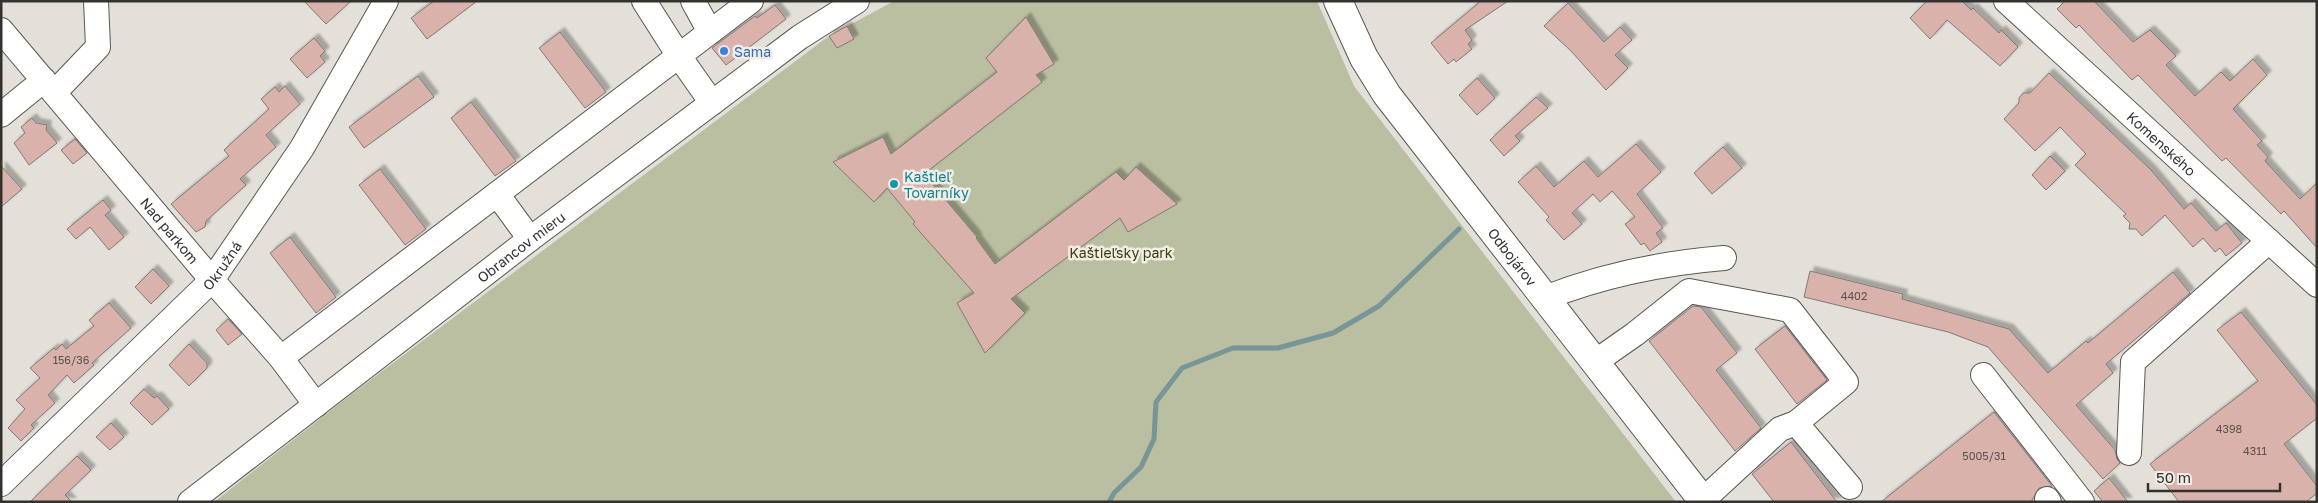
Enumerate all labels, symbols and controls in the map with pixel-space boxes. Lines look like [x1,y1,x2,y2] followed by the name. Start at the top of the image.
[734,43,771,60] place label: Sama
[718,45,730,57] marker: Sama
[2124,108,2200,179] street label: Komenského
[904,168,969,201] place label: Kaštieľ Tovarníky
[888,178,900,190] marker: Kaštieľ Tovarníky
[137,194,203,267] street label: Nad parkom
[473,207,568,285] street label: Obrancov mieru
[1485,224,1541,289] street label: Odbojárov
[199,238,245,293] street label: Okružná
[1069,244,1173,261] park label: Kaštieľsky park
[1841,289,1867,302] house number: 4402
[53,353,90,366] house number: 156/36
[2216,422,2243,435] house number: 4398
[2243,444,2267,457] house number: 4311
[1962,449,2006,462] house number: 5005/31
[2148,460,2280,492] scale bar
[2156,468,2191,486] text: 50 m

